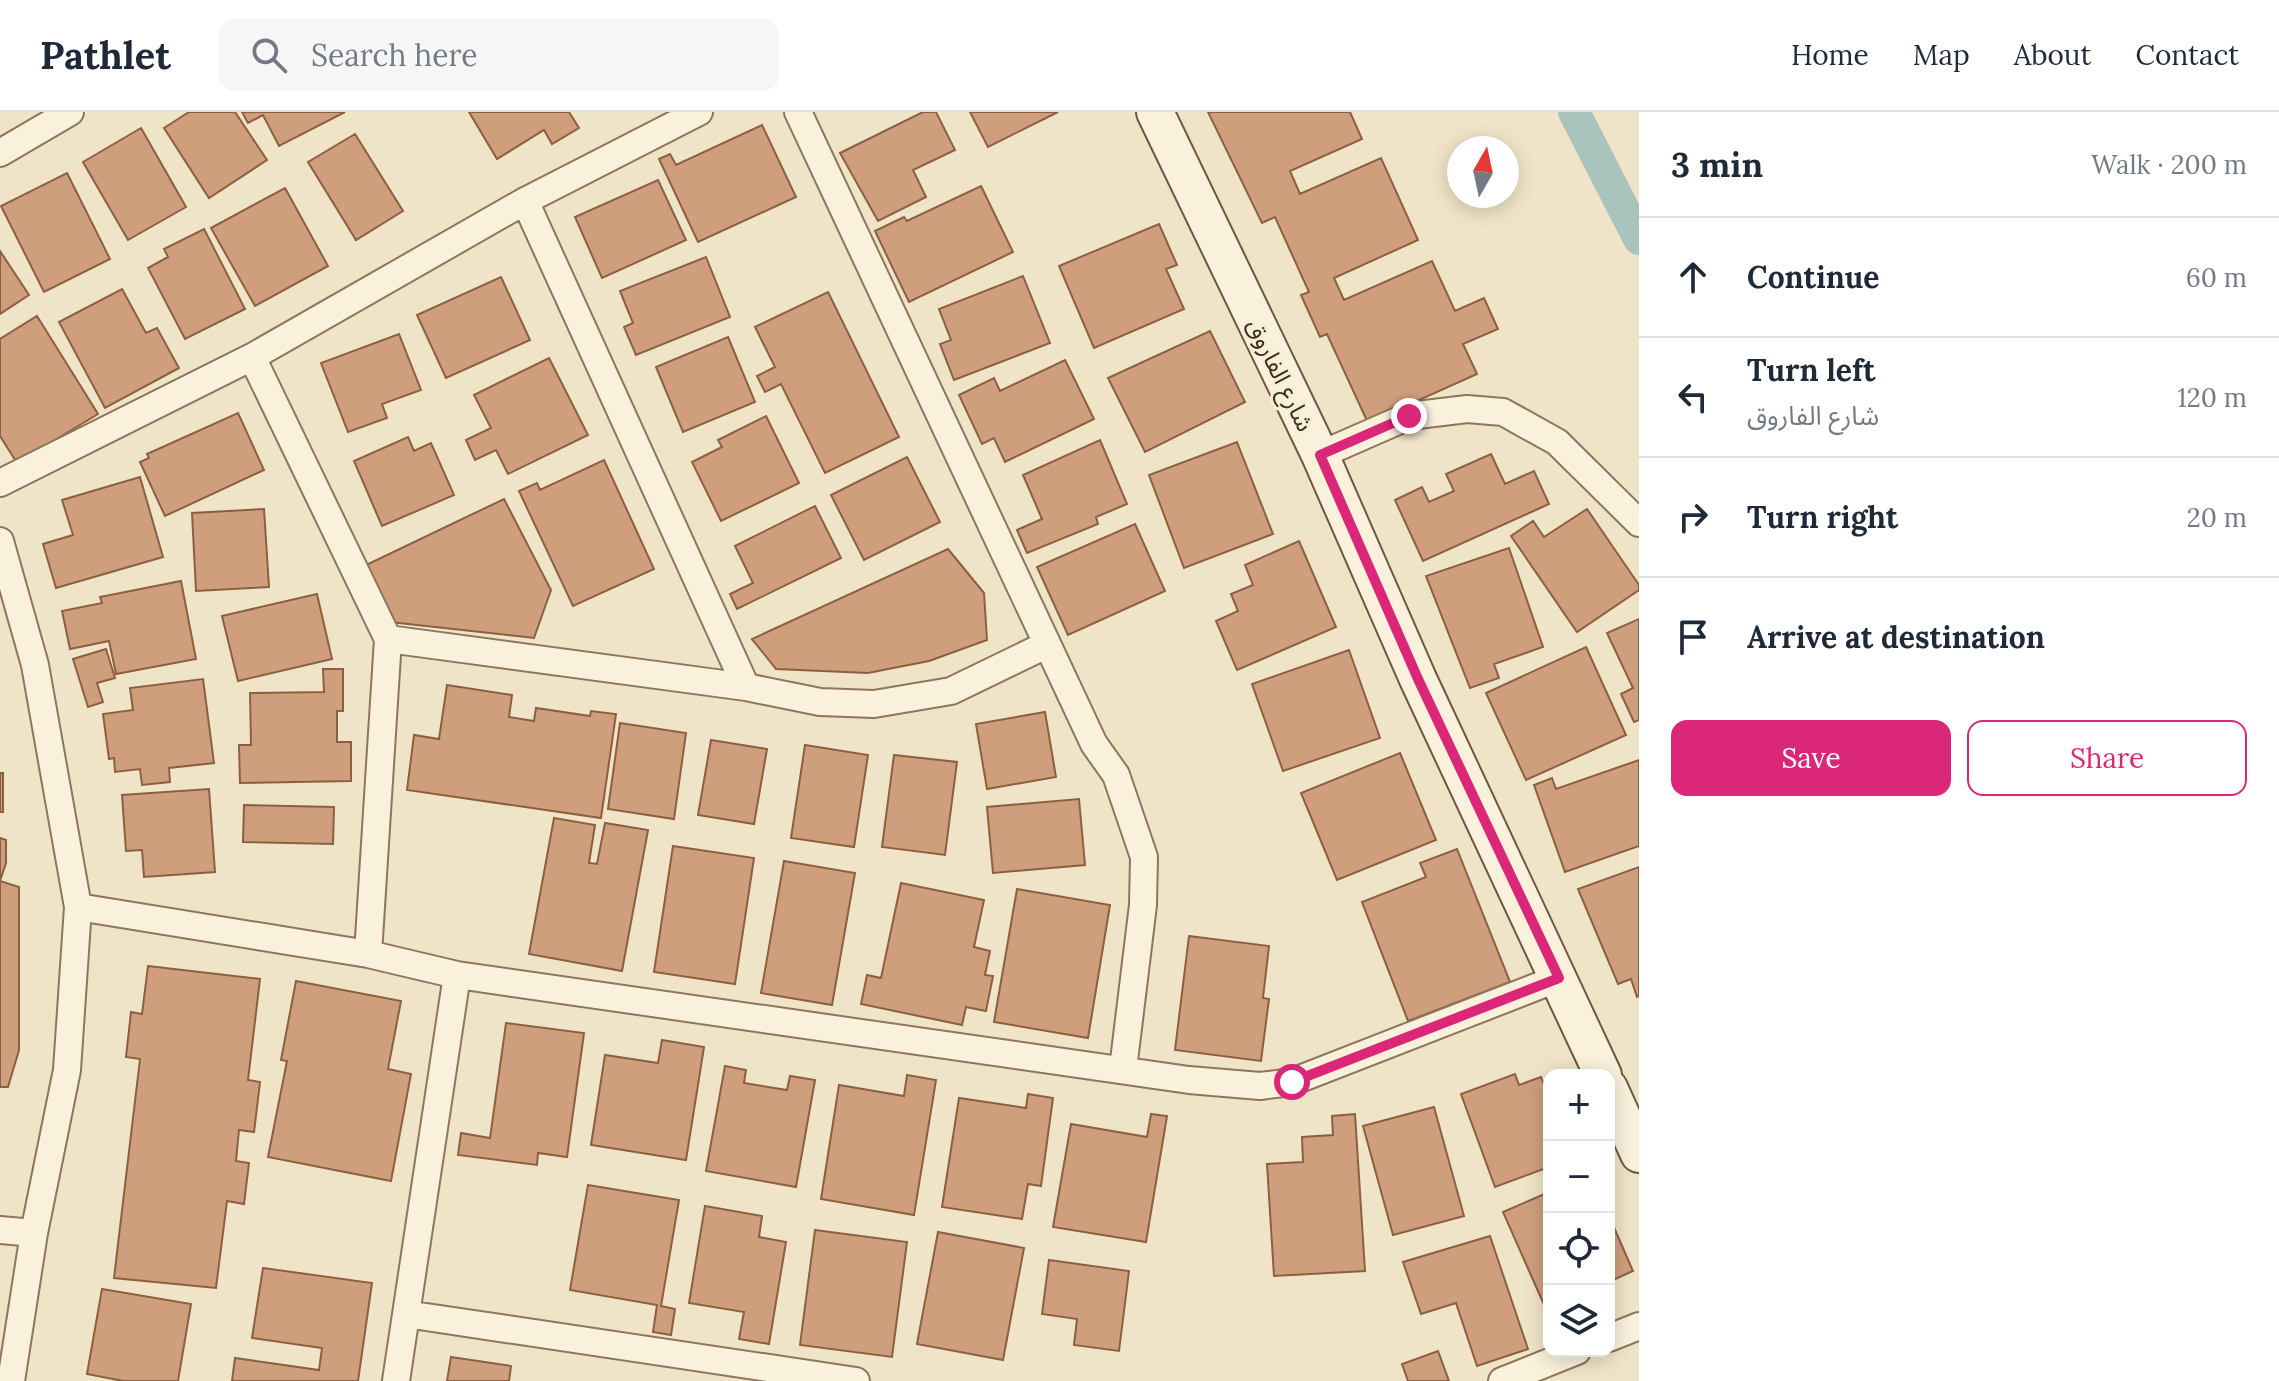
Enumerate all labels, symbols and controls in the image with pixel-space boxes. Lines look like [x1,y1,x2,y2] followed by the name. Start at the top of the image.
[219,19,779,91] search box
[40,31,171,79] text: Pathlet
[247,33,291,77] icon: search
[311,36,478,74] text: Search here
[1791,37,1869,73] text: Home
[1913,37,1970,73] text: Map
[2014,37,2091,73] text: About
[2135,37,2239,73] text: Contact
[1447,136,1519,208] north arrow
[1671,143,1763,186] text: 3 min
[2091,148,2247,181] text: Walk · 200 m
[1671,255,1715,299] icon: ahead
[1747,258,1879,296] text: Continue
[2186,261,2247,294] text: 60 m
[1238,313,1321,437] street label: شارع الفاروق
[1747,351,1875,389] text: Turn left
[1671,375,1715,419] icon: left
[2177,381,2247,414] text: 120 m
[1391,398,1427,434] route end
[1747,399,1879,432] text: شارع الفاروق
[1671,495,1715,539] icon: right
[1747,498,1898,536] text: Turn right
[2187,501,2247,534] text: 20 m
[1671,615,1715,659] icon: arrive
[1747,618,2045,656] text: Arrive at destination
[1671,720,1951,796] button: Save
[1967,720,2247,796] button: Share
[1274,1064,1310,1100] route start
[1543,1069,1615,1357] map controls
[1543,1069,1615,1141] button: +
[1543,1141,1615,1213] button: −
[1543,1213,1615,1285] button: locate
[1543,1285,1615,1357] button: layers

